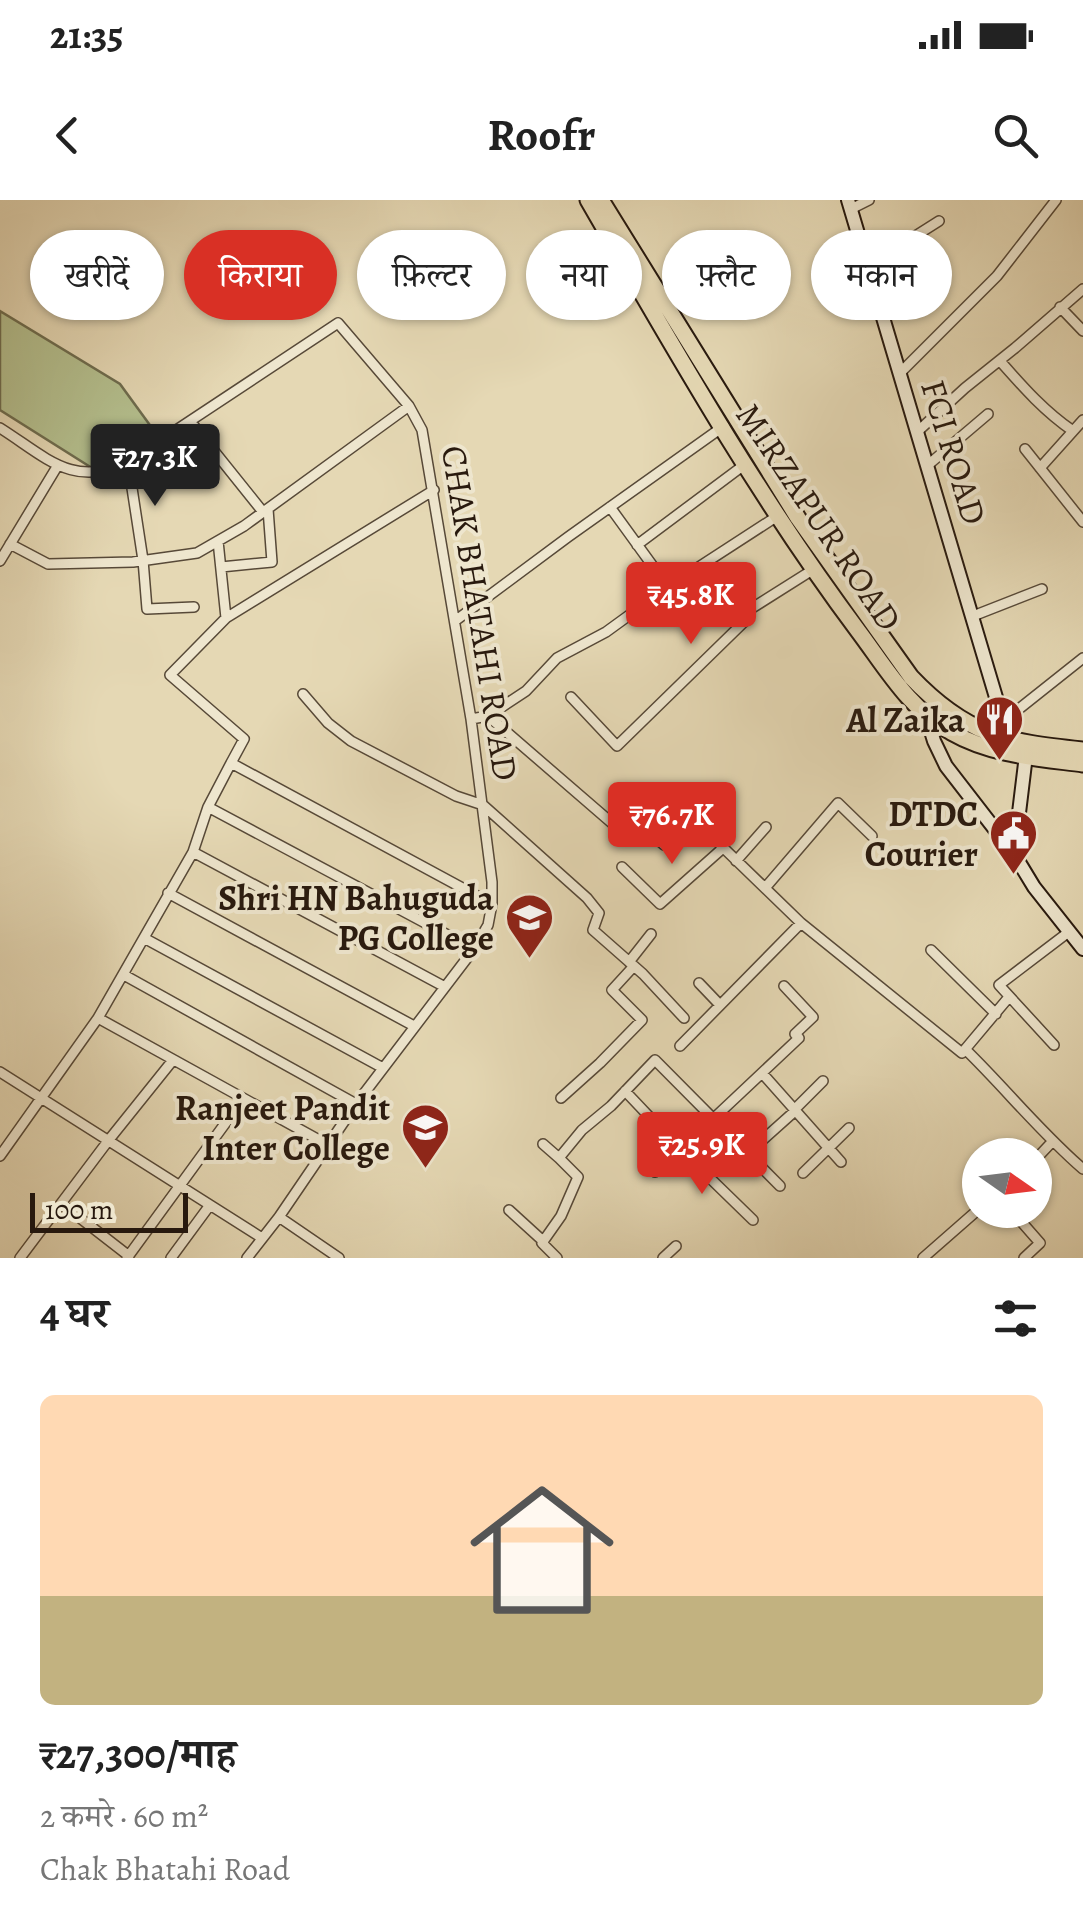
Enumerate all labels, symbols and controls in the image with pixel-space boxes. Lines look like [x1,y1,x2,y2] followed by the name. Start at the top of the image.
[50,9,124,61] text: 21:35
[488,104,595,166] text: Roofr
[40,108,95,163] icon: back
[988,108,1043,163] icon: search
[30,230,164,320] chip: खरीदें
[184,230,337,320] chip: किराया
[357,230,506,320] chip: फ़िल्टर
[526,230,642,320] chip: नया
[662,230,791,320] chip: फ़्लैट
[811,230,952,320] chip: मकान
[909,374,999,530] street label: FCI ROAD
[725,394,913,640] street label: MIRZAPUR ROAD
[74,424,236,509] pin: ₹27.3K
[113,434,197,478] text: ₹27.3K
[430,442,530,784] street label: CHAK BHATAHI ROAD
[610,562,772,647] pin: ₹45.8K
[648,572,734,616] text: ₹45.8K
[974,694,1026,762] restaurant icon: Al Zaika
[845,696,965,744] place label: Al Zaika
[591,782,753,867] pin: ₹76.7K
[865,790,978,878] place label: DTDC Courier
[630,792,714,836] text: ₹76.7K
[987,808,1039,876] public building icon: DTDC Courier
[218,874,494,962] place label: Shri HN Bahuguda PG College
[503,892,555,960] school or university icon: Shri HN Bahuguda PG College
[175,1084,390,1172] place label: Ranjeet Pandit Inter College
[399,1102,451,1170] school or university icon: Ranjeet Pandit Inter College
[621,1112,783,1197] pin: ₹25.9K
[659,1122,745,1166] text: ₹25.9K
[962,1138,1052,1228] north arrow
[962,1138,1052,1228] map controls
[30,1188,188,1232] scale bar
[45,1191,113,1229] text: 100 m
[40,1284,109,1341] text: 4 घर
[988,1291,1043,1346] icon: filters
[452,1460,632,1640] icon: home
[40,1725,236,1782] text: ₹27,300/माह
[40,1794,208,1838] text: 2 कमरे · 60 m²
[40,1847,290,1891] text: Chak Bhatahi Road

